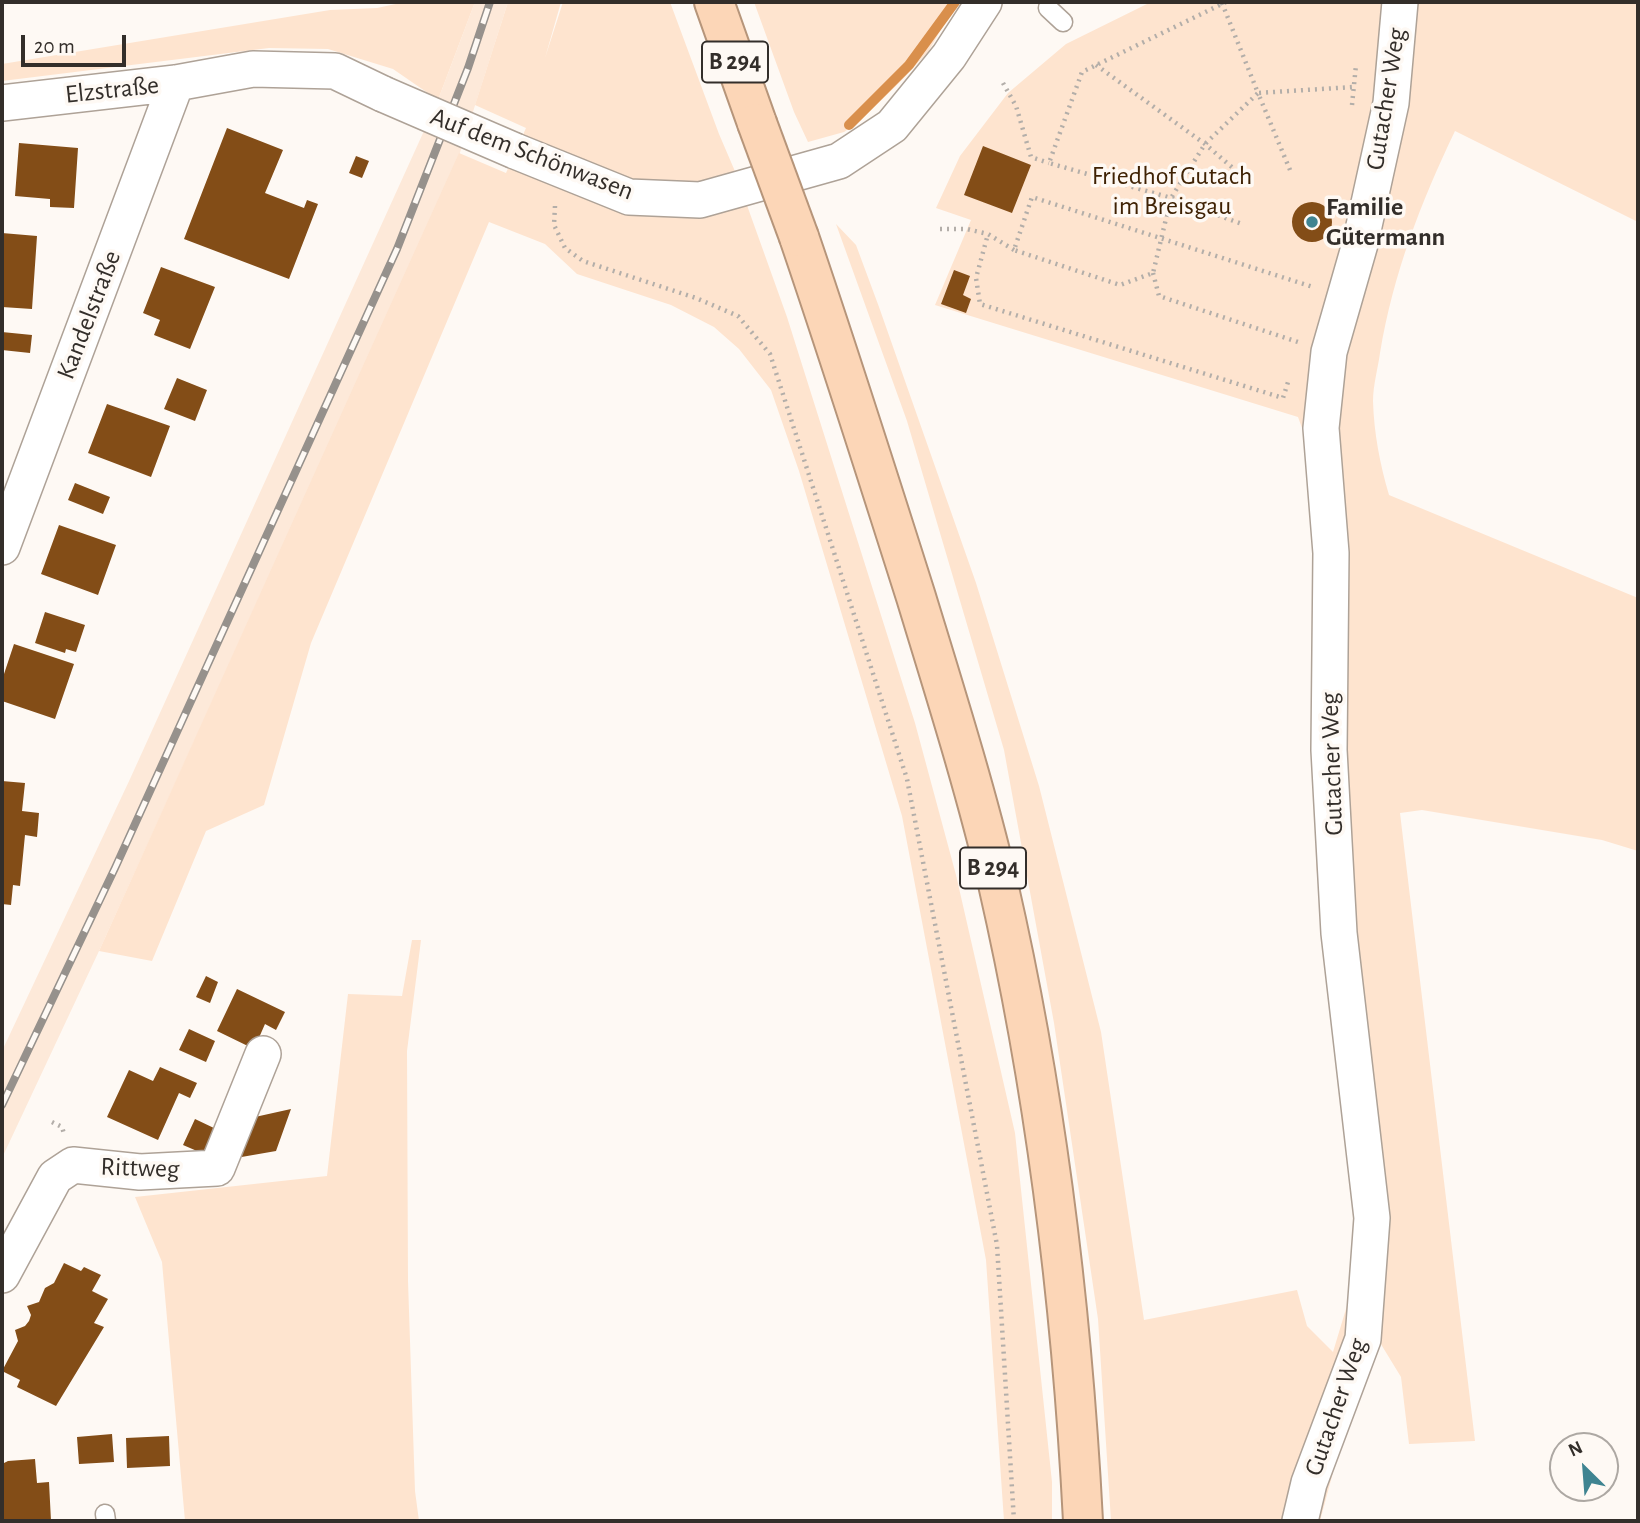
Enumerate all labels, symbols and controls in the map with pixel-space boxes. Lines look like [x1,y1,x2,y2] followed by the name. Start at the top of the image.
[24,21,130,65] scale bar
[1359,26,1413,172] street label: Gutacher Weg
[34,36,75,57] text: 20 m
[702,42,768,82] road number: B 294
[64,70,160,110] street label: Elzstraße
[426,101,638,207] street label: Auf dem Schönwasen
[1092,160,1252,222] park label: Friedhof Gutach im Breisgau
[1326,191,1445,252] place label: Familie Gütermann
[1304,214,1320,230] marker: Familie Gütermann
[50,246,128,384] street label: Kandelstraße
[1314,692,1350,836] street label: Gutacher Weg
[960,848,1026,888] road number: B 294
[100,1151,180,1185] street label: Rittweg
[1298,1334,1374,1480] street label: Gutacher Weg
[1549,1432,1619,1502] north arrow
[1566,1438,1586,1461] text: N

